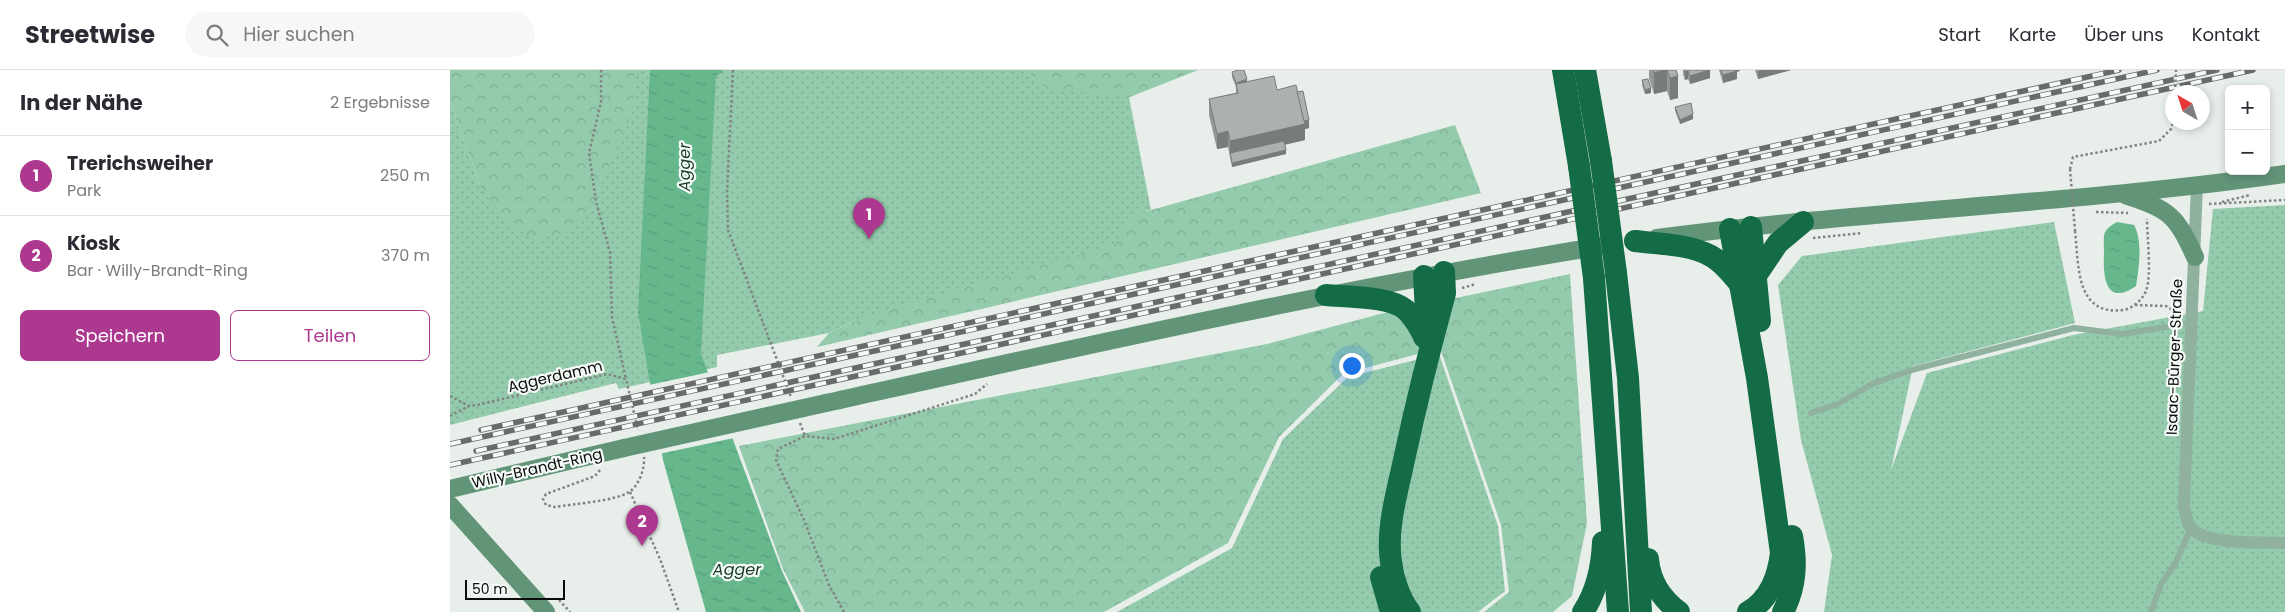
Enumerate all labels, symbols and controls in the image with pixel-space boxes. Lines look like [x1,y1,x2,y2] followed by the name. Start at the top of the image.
[185,12,535,57] search box
[25,18,155,51] text: Streetwise
[203,21,231,49] icon: search
[243,21,355,48] text: Hier suchen
[1938,22,1981,47] text: Start
[2009,22,2056,47] text: Karte
[2084,22,2164,47] text: Über uns
[2192,22,2260,47] text: Kontakt
[2165,85,2210,130] north arrow
[2225,85,2270,175] map controls
[2225,85,2270,130] button: +
[20,88,143,117] text: In der Nähe
[330,91,430,114] text: 2 Ergebnisse
[2225,130,2270,175] button: −
[673,142,696,192] water label: Agger
[67,150,213,177] text: Trerichsweiher
[33,164,39,187] text: 1
[380,164,430,187] text: 250 m
[67,179,101,202] text: Park
[853,198,885,239] pin: 1
[67,230,120,257] text: Kiosk
[31,244,41,267] text: 2
[381,244,430,267] text: 370 m
[67,259,248,282] text: Bar · Willy-Brandt-Ring
[2161,278,2187,436] street label: Isaac-Bürger-Straße
[20,310,220,361] button: Speichern
[230,310,430,361] button: Teilen
[1339,353,1365,379] your location
[506,355,604,397] street label: Aggerdamm
[470,443,604,493] street label: Willy-Brandt-Ring
[626,505,658,546] pin: 2
[712,558,762,581] water label: Agger
[465,577,565,600] scale bar
[472,579,508,599] text: 50 m

